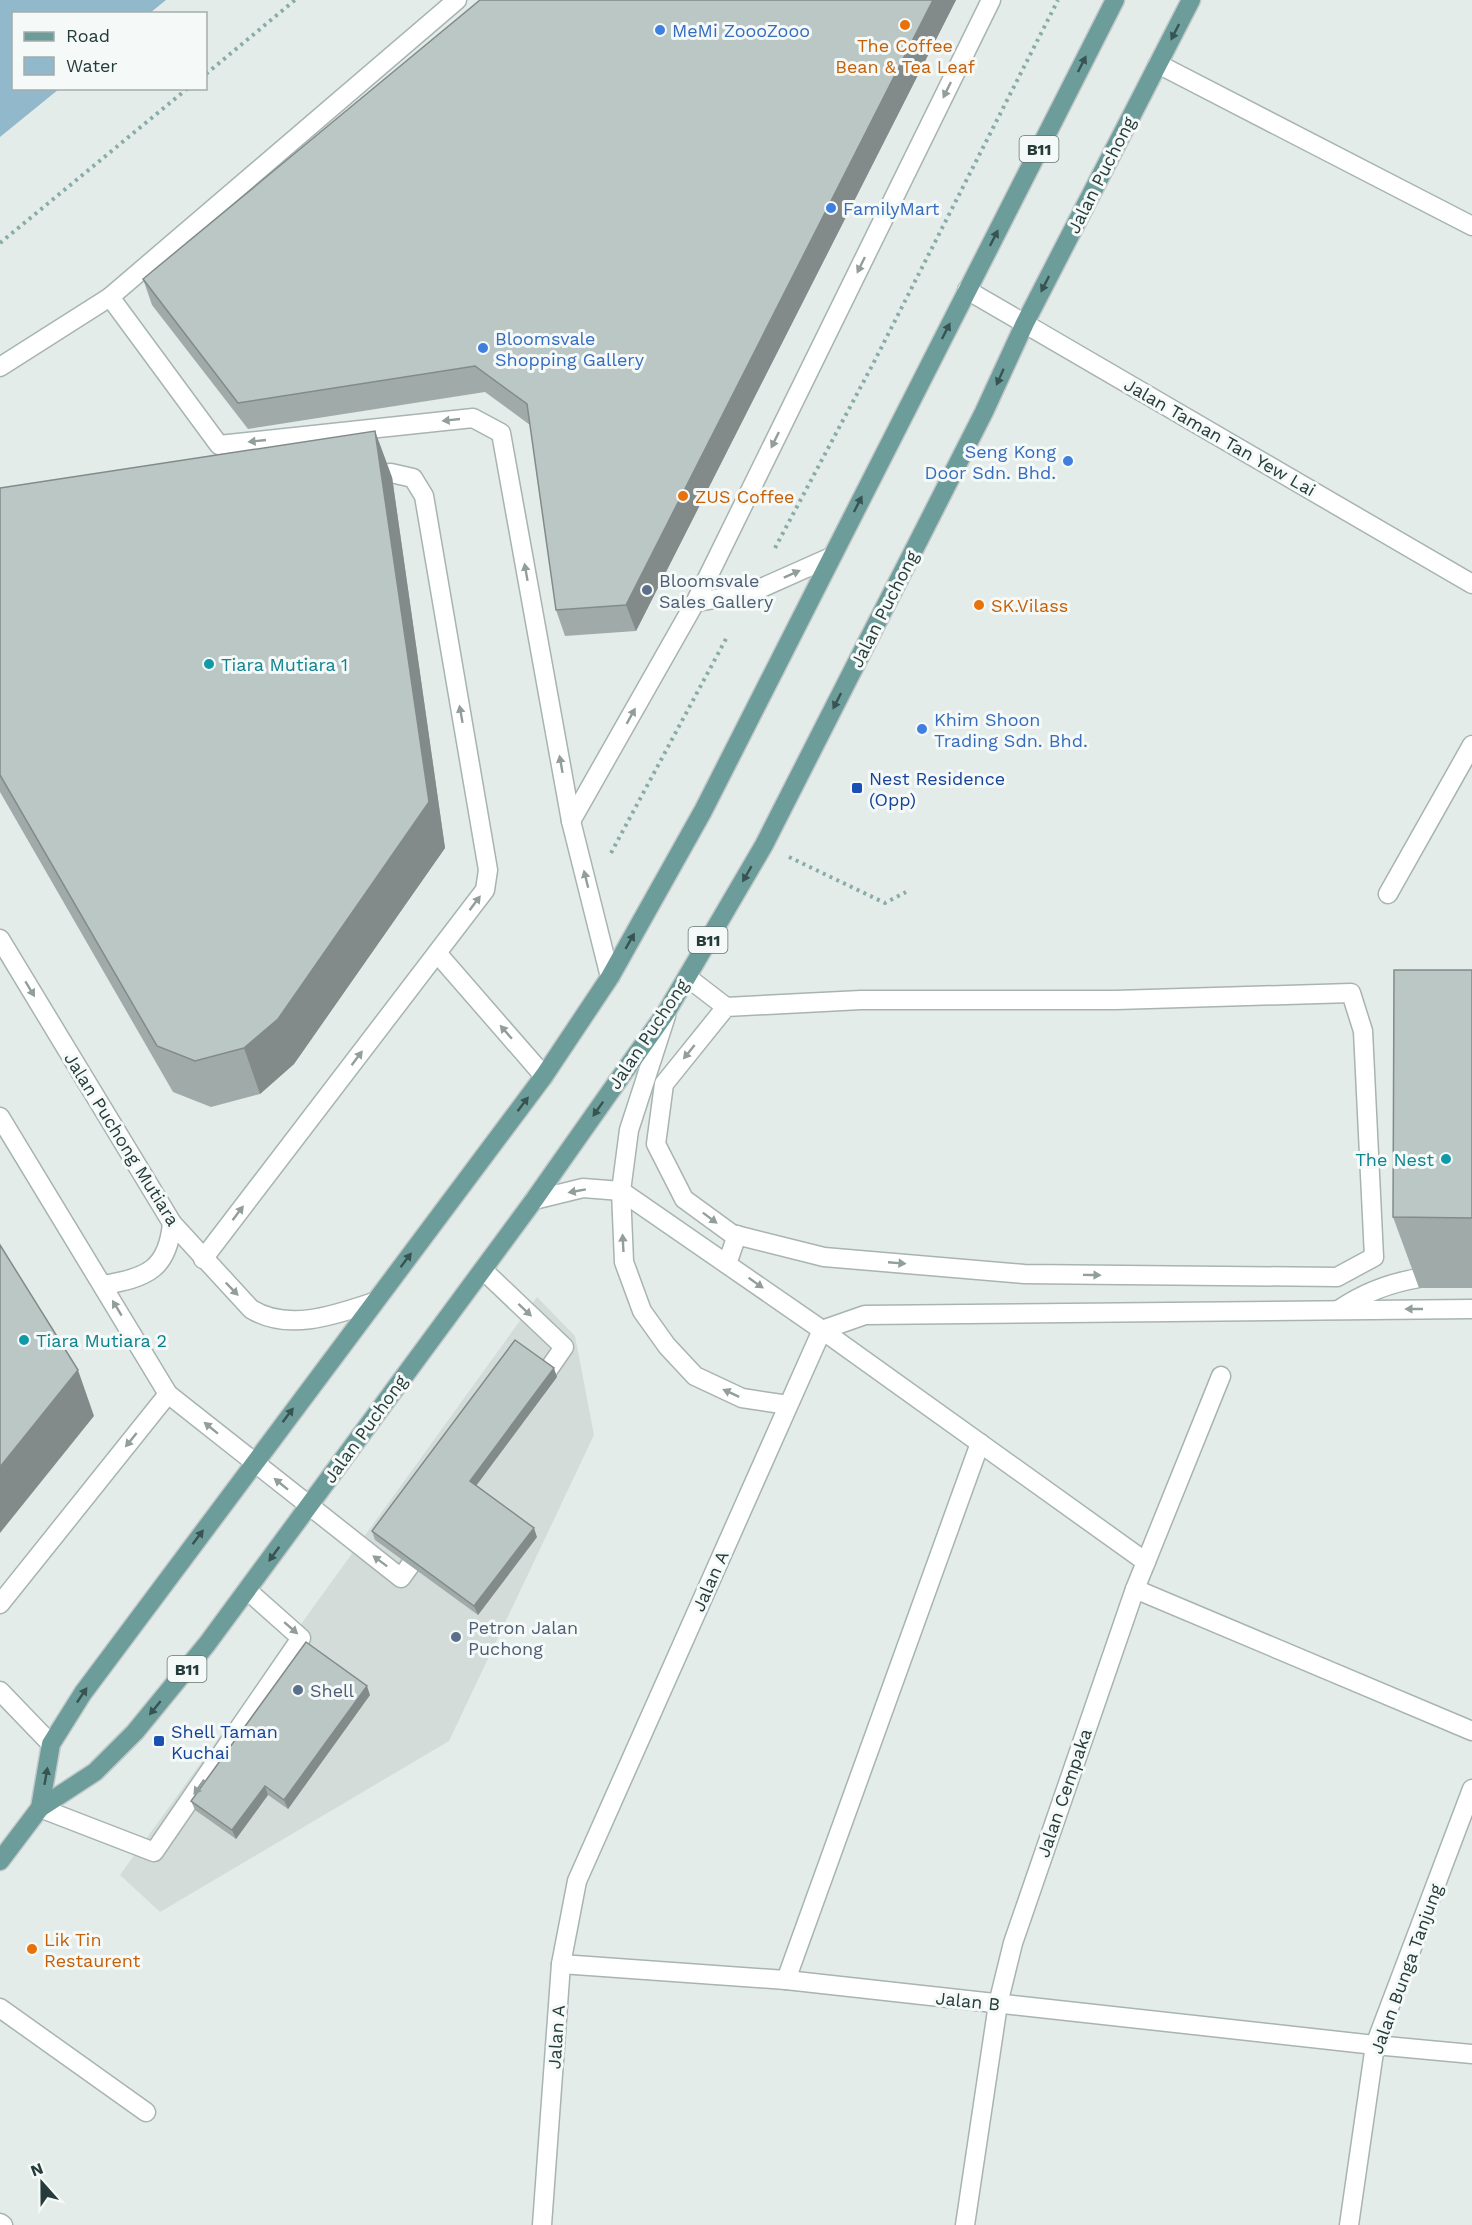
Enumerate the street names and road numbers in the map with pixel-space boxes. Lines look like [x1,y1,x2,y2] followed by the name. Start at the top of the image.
[1063,113,1140,237] street label: Jalan Puchong
[1020,136,1058,162] road number: B11
[1121,374,1319,500] street label: Jalan Taman Tan Yew Lai
[846,547,923,671] street label: Jalan Puchong
[688,927,728,953] road number: B11
[604,975,693,1093] street label: Jalan Puchong
[60,1049,184,1229] street label: Jalan Puchong Mutiara
[319,1371,411,1487] street label: Jalan Puchong
[687,1547,733,1615] street label: Jalan A
[168,1656,207,1682] road number: B11
[1032,1726,1096,1860] street label: Jalan Cempaka
[1366,1881,1447,2057] street label: Jalan Bunga Tanjung
[935,1987,1001,2015] street label: Jalan B
[543,2004,569,2070] street label: Jalan A

